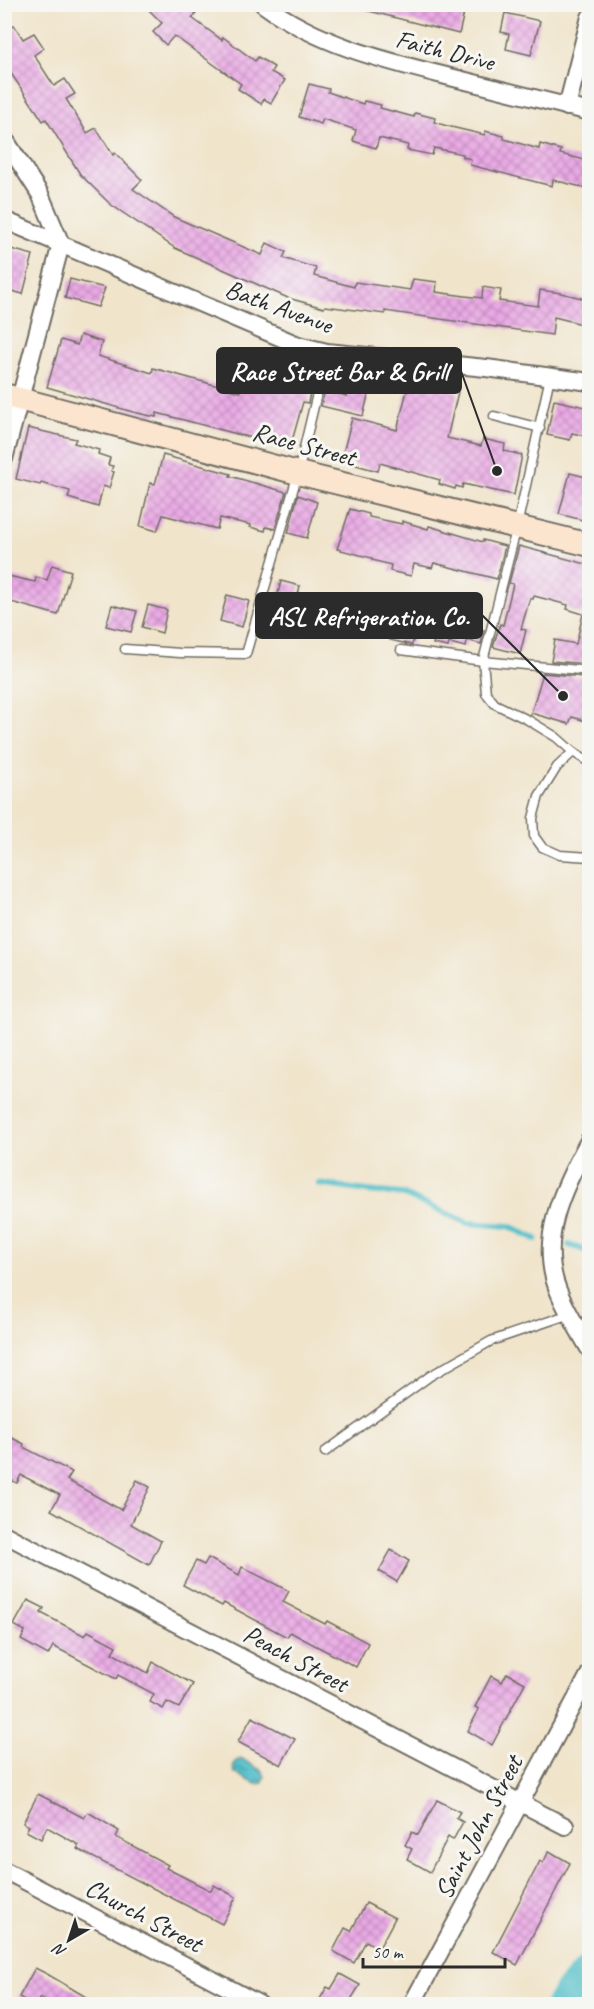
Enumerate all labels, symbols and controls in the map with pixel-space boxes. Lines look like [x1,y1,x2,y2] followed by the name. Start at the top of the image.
[392,22,500,79] street label: Faith Drive
[221,272,339,342] street label: Bath Avenue
[217,348,461,393] callout: Race Street Bar & Grill
[230,354,454,388] text: Race Street Bar & Grill
[249,415,361,475] street label: Race Street
[256,593,482,638] callout: ASL Refrigeration Co.
[269,599,470,633] text: ASL Refrigeration Co.
[238,1617,356,1701] street label: Peach Street
[427,1748,531,1905] street label: Saint John Street
[80,1871,210,1961] street label: Church Street
[39,1910,99,1970] north arrow
[363,1931,506,1969] scale bar
[48,1938,70,1962] text: N
[372,1941,405,1963] text: 50 m

